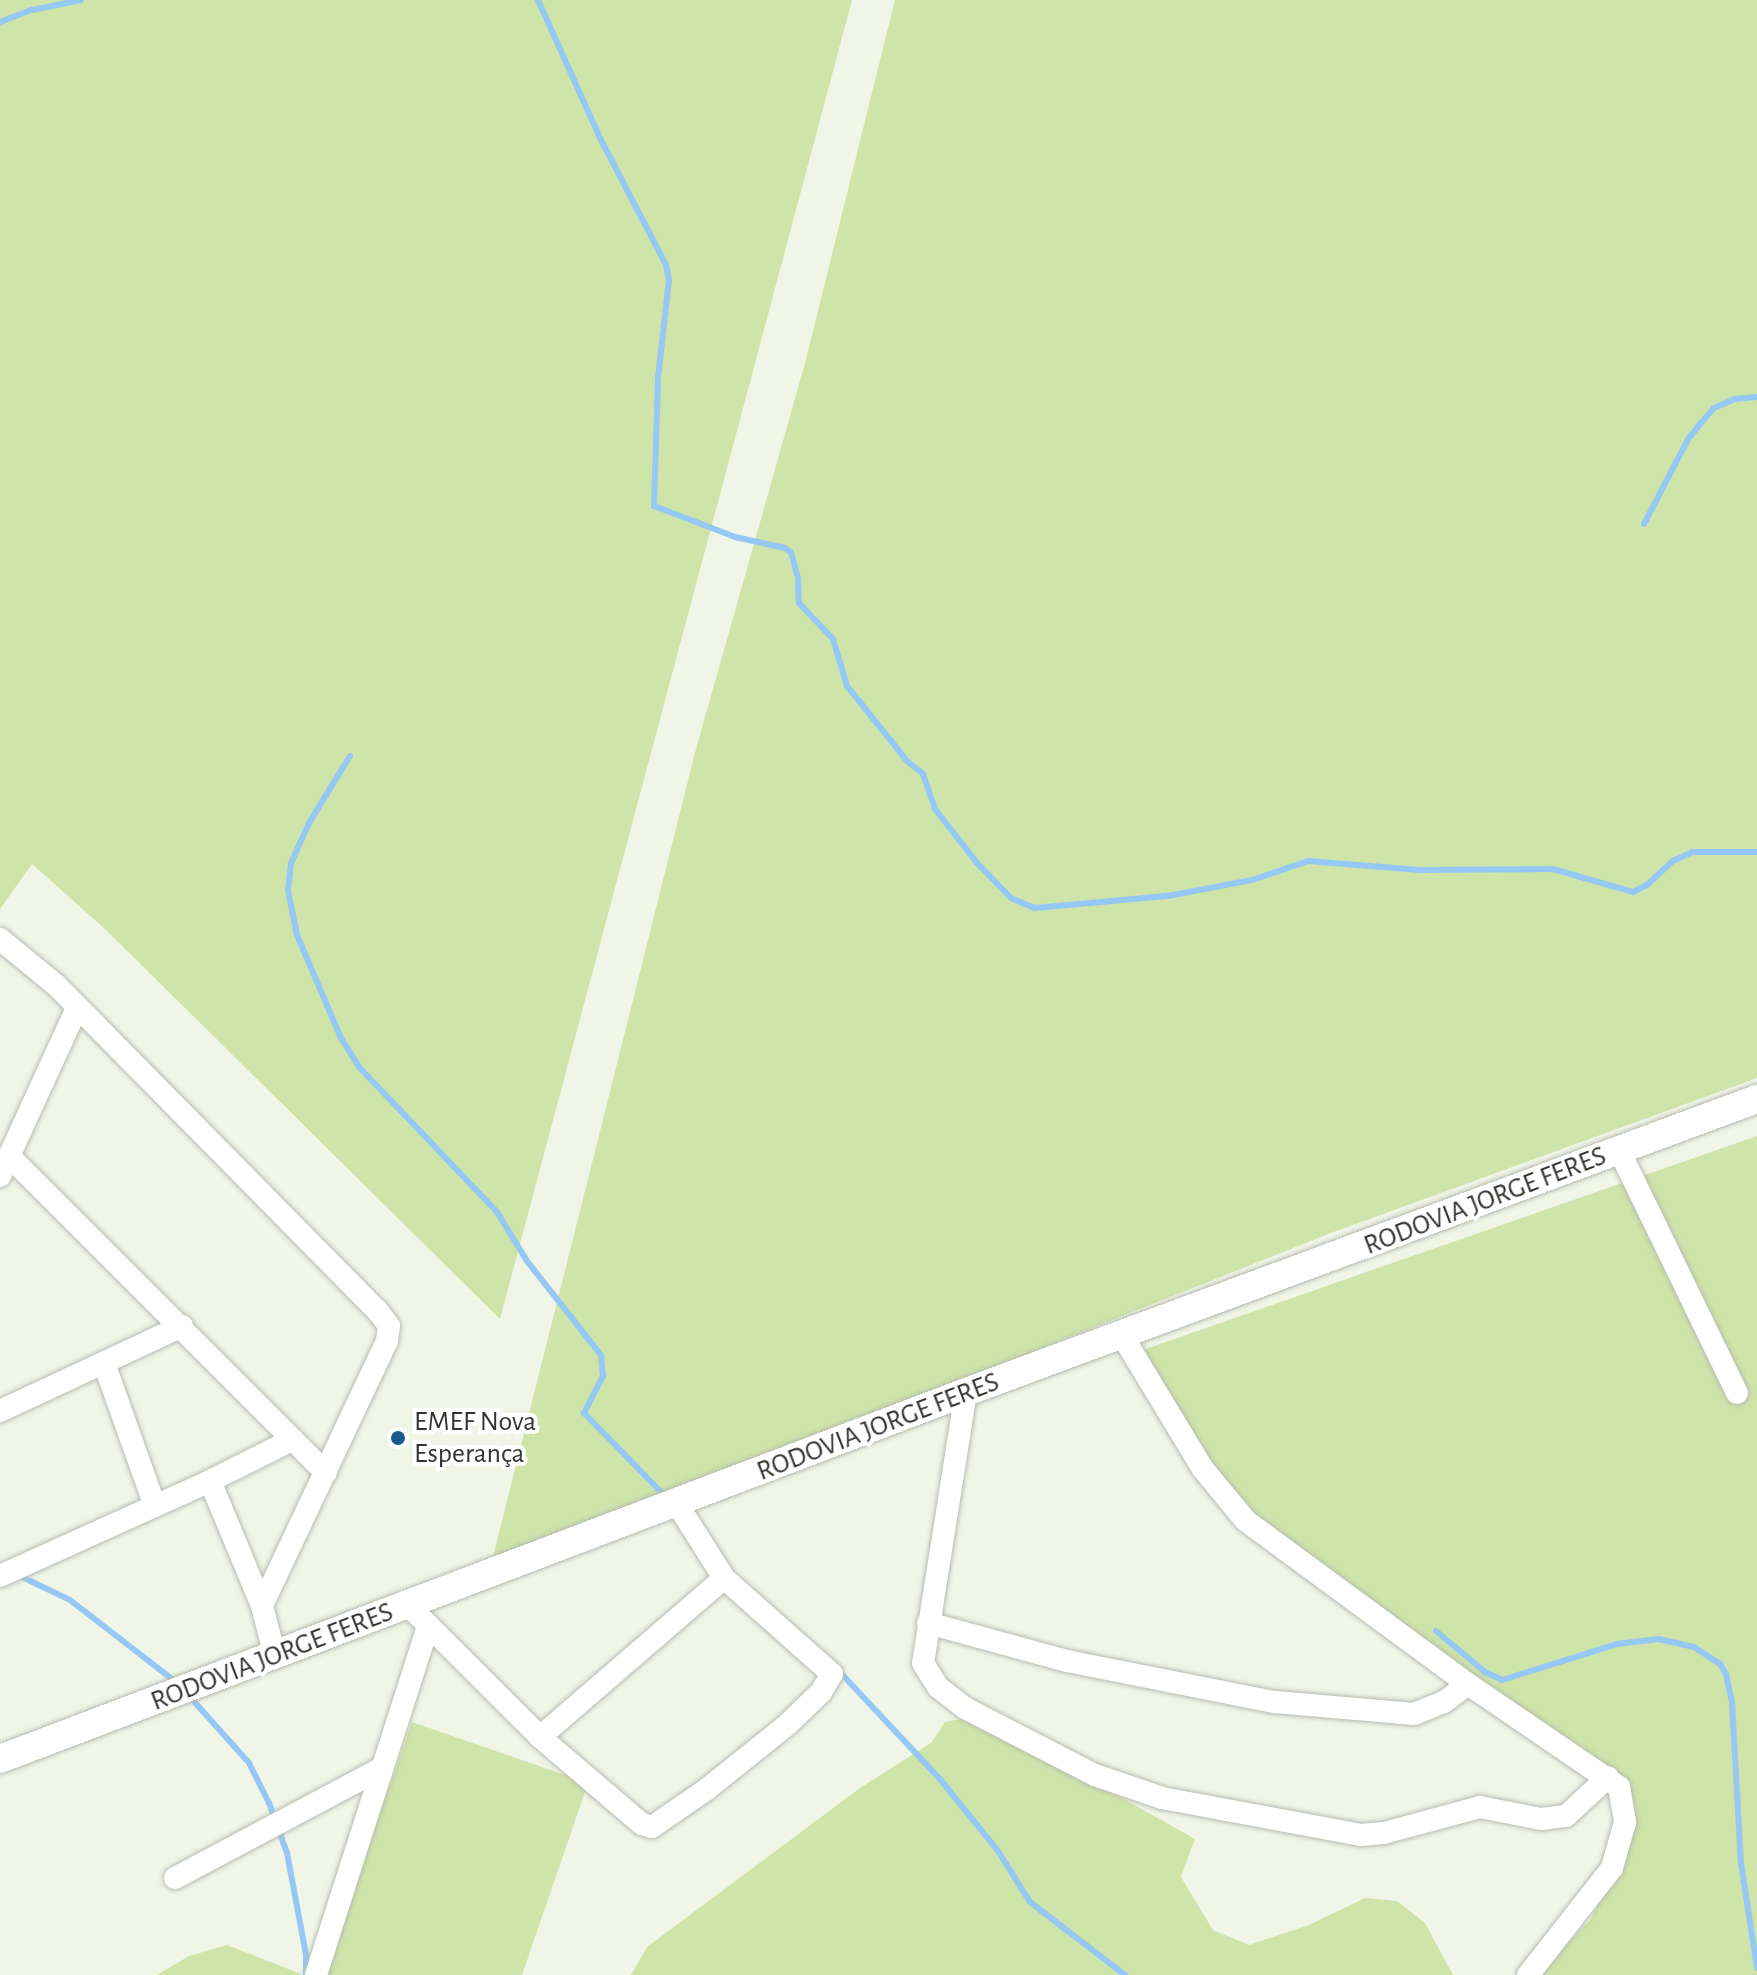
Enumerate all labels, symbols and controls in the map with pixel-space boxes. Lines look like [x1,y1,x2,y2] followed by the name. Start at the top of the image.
[1359,1139,1611,1263] street label: RODOVIA JORGE FERES
[752,1365,1004,1489] street label: RODOVIA JORGE FERES
[414,1405,536,1471] place label: EMEF Nova Esperança
[389,1429,407,1447] marker: EMEF Nova Esperança
[146,1595,398,1719] street label: RODOVIA JORGE FERES

